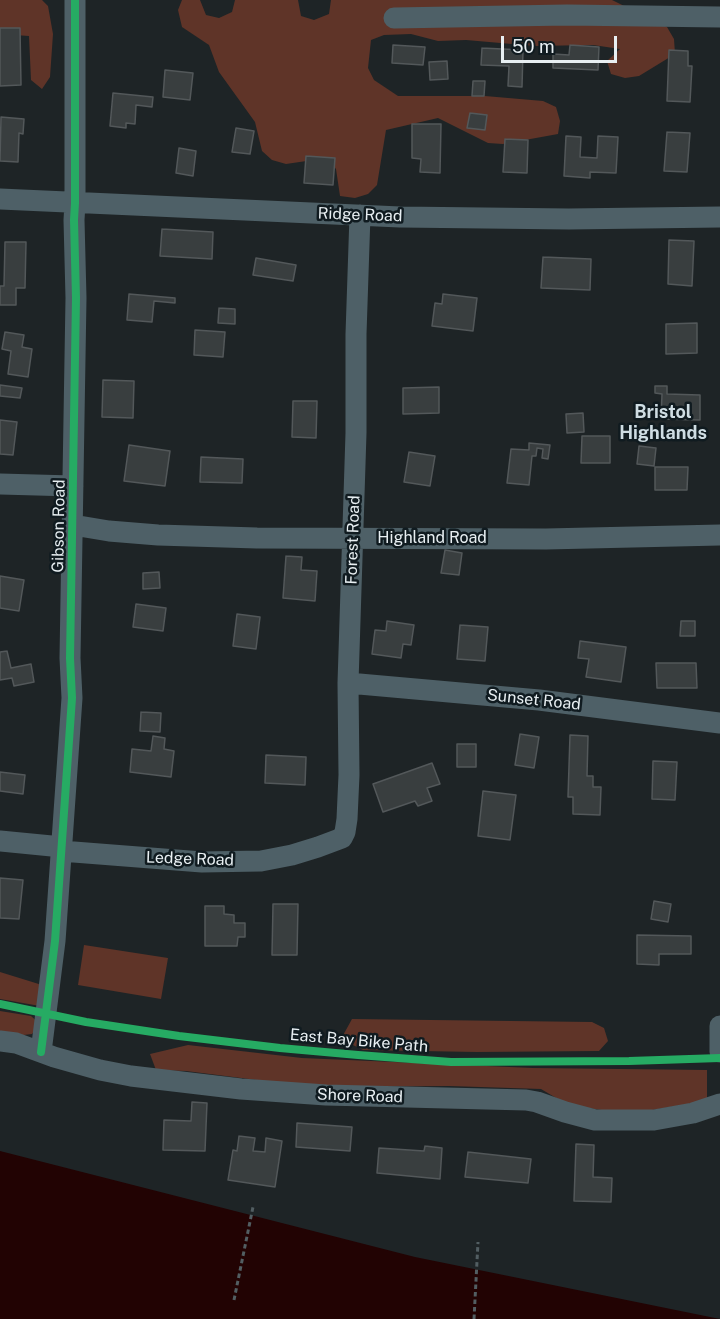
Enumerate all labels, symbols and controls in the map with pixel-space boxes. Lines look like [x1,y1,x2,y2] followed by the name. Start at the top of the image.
[504,24,620,62] scale bar
[512,36,555,57] text: 50 m
[317,204,403,226] street label: Ridge Road
[619,401,707,444] district label: Bristol Highlands
[49,479,69,573] street label: Gibson Road
[342,495,364,585] street label: Forest Road
[377,528,487,548] street label: Highland Road
[486,686,582,714] street label: Sunset Road
[146,848,234,870] street label: Ledge Road
[289,1025,429,1057] street label: East Bay Bike Path
[317,1085,403,1107] street label: Shore Road

